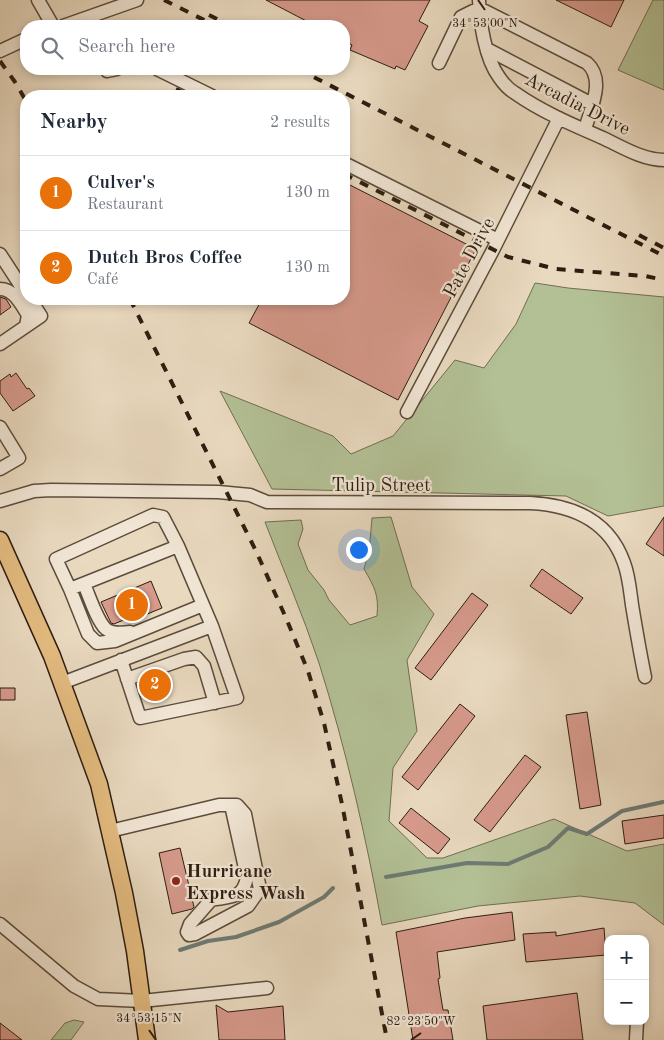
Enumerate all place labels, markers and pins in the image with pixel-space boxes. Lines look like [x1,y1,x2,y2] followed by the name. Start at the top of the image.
[116,586,148,624] pin: 1
[139,666,171,704] pin: 2
[186,863,306,904] place label: Hurricane Express Wash
[170,875,182,887] marker: Hurricane Express Wash

